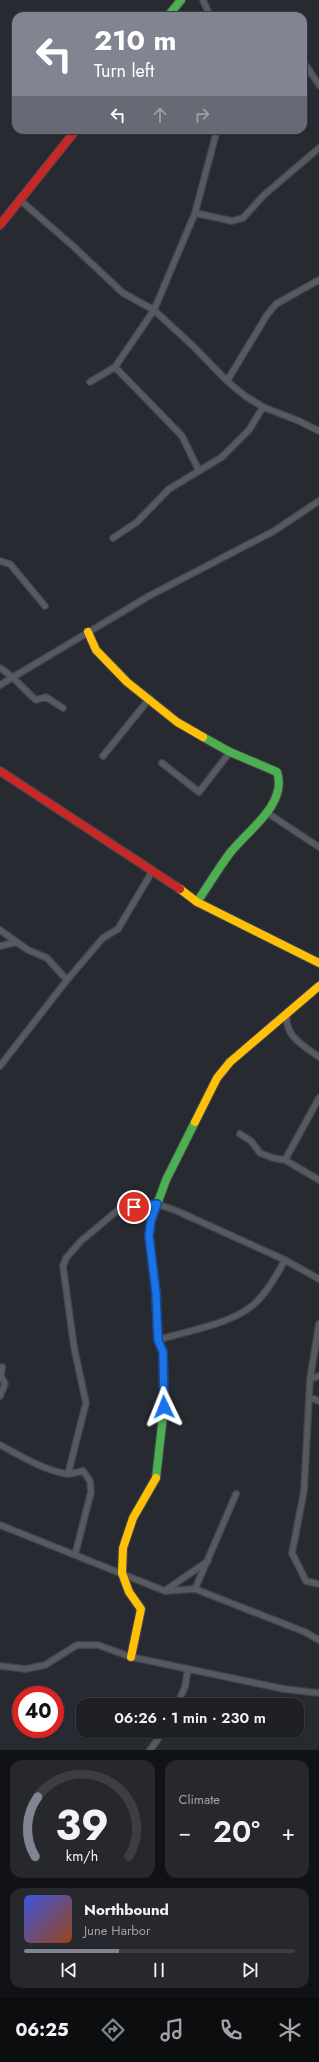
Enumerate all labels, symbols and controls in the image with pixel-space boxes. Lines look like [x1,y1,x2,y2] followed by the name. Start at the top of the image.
[94,20,177,61] text: 210 m
[28,28,80,80] icon: left
[94,58,154,84] text: Turn left
[107,104,129,126] icon: left
[149,104,171,126] icon: ahead
[191,104,213,126] icon: right
[117,1190,151,1224] pin
[123,1196,145,1218] icon: arrive
[143,1386,185,1428] position arrow
[12,1686,64,1738] speed limit sign: 40
[114,1707,266,1729] text: 06:26 · 1 min · 230 m
[179,1790,220,1809] text: Climate
[55,1795,109,1856] text: 39
[213,1810,260,1853] text: 20°
[179,1816,191,1848] text: −
[281,1816,295,1848] text: +
[66,1846,98,1866] text: km/h
[84,1899,169,1921] text: Northbound
[84,1921,150,1940] text: June Harbor
[58,1959,80,1981] icon: previous
[148,1959,170,1981] icon: pause
[239,1959,261,1981] icon: next
[99,2016,127,2044] icon: directions
[158,2016,186,2044] icon: music
[217,2016,245,2044] icon: phone
[276,2016,304,2044] icon: climate
[15,2017,69,2043] text: 06:25

